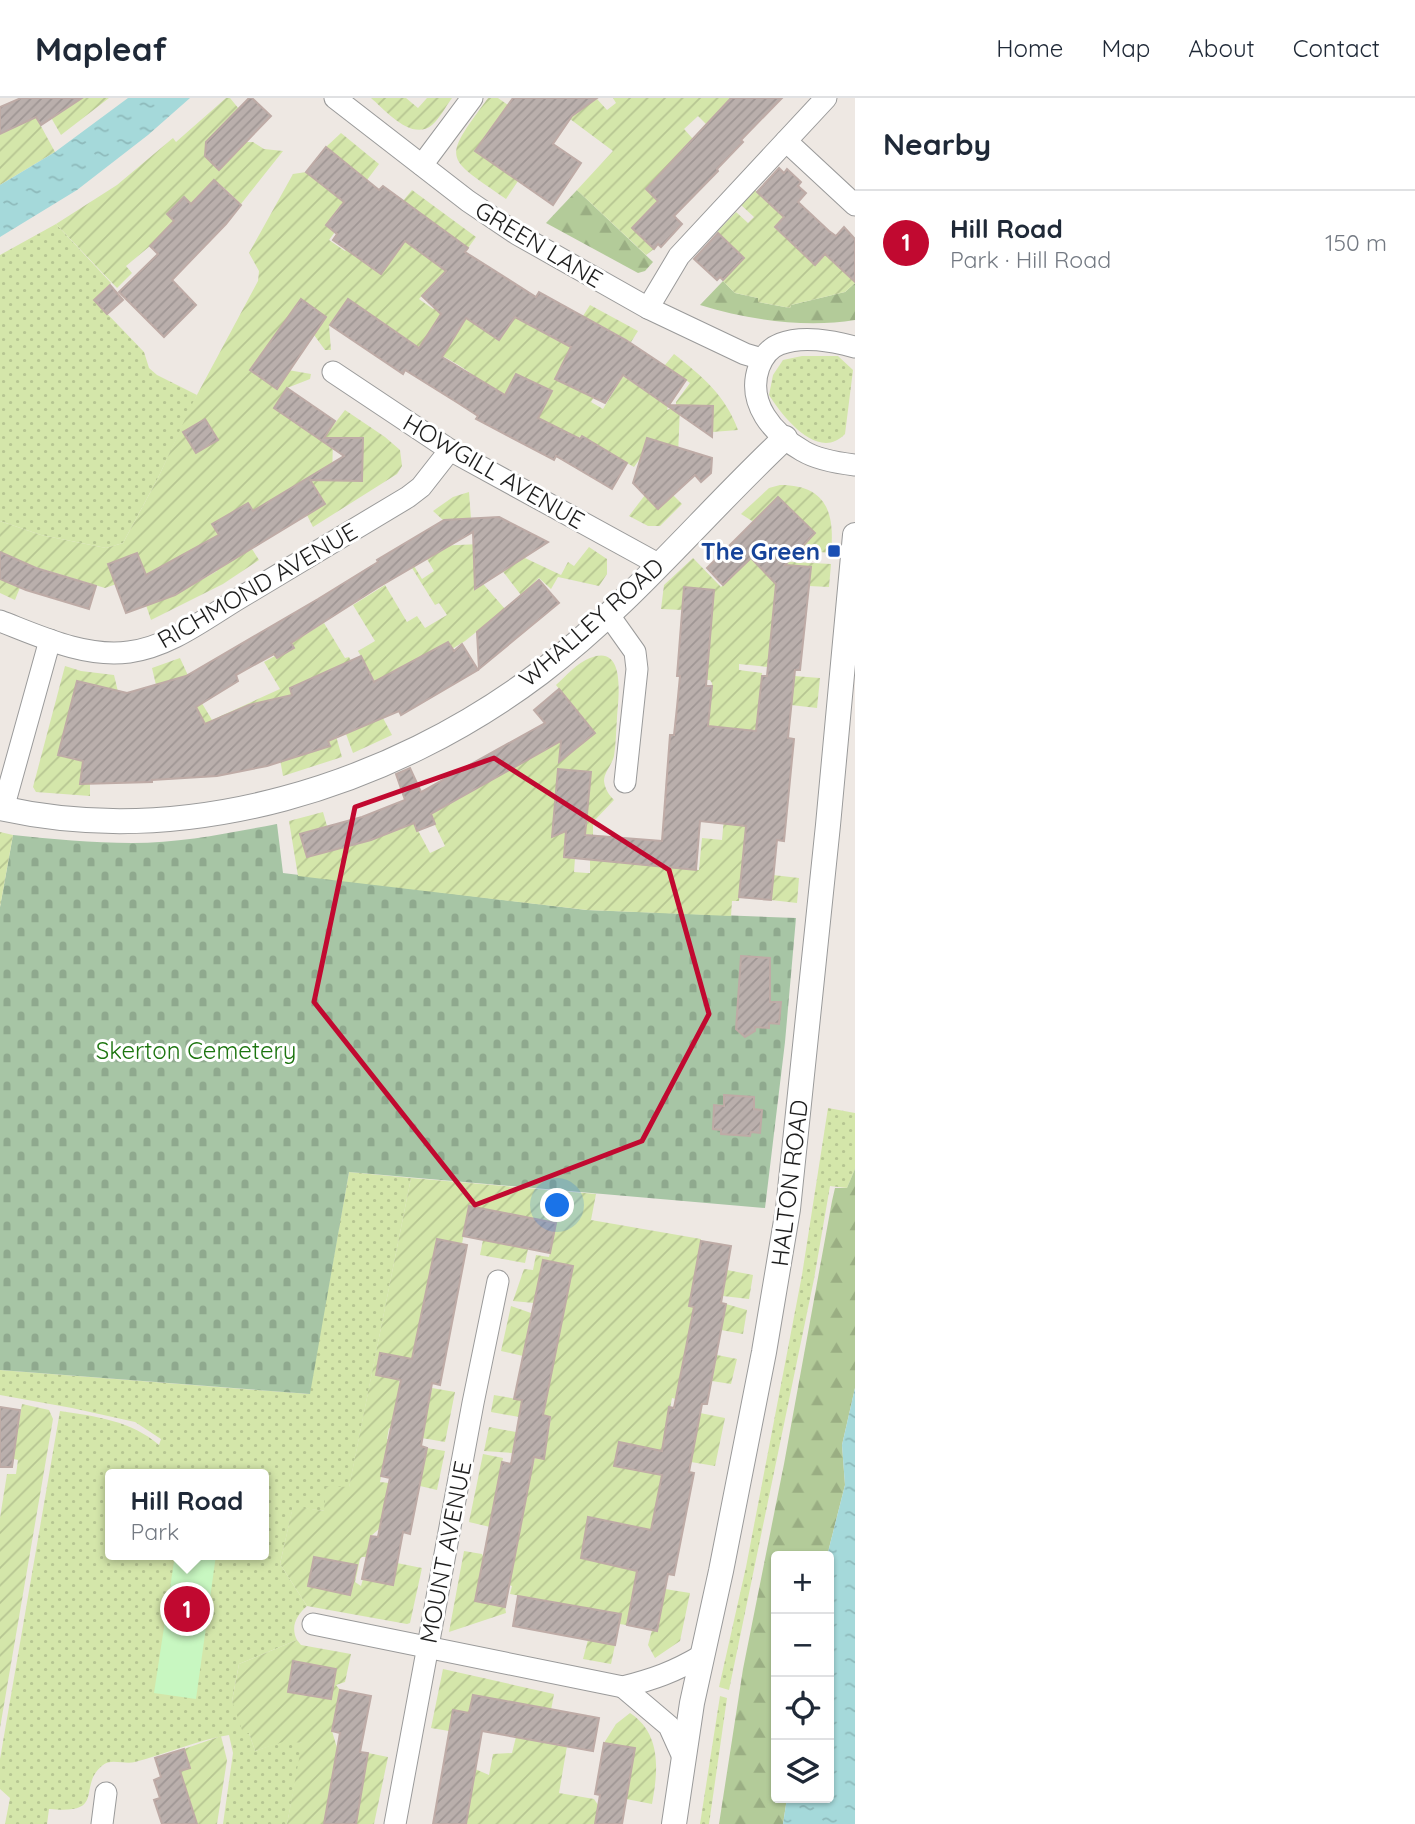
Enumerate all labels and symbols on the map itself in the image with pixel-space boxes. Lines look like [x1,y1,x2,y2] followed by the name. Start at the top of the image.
[470,194,608,294] street label: GREEN LANE
[398,407,590,535] street label: HOWGILL AVENUE
[152,516,362,654] street label: RICHMOND AVENUE
[701,536,820,566] place label: The Green
[826,543,842,559] marker: The Green
[512,551,670,693] street label: WHALLEY ROAD
[96,1035,296,1065] park label: Skerton Cemetery
[764,1098,814,1268] street label: HALTON ROAD
[540,1188,574,1222] your location
[413,1458,477,1646] street label: MOUNT AVENUE
[164,1583,210,1635] pin: 1

